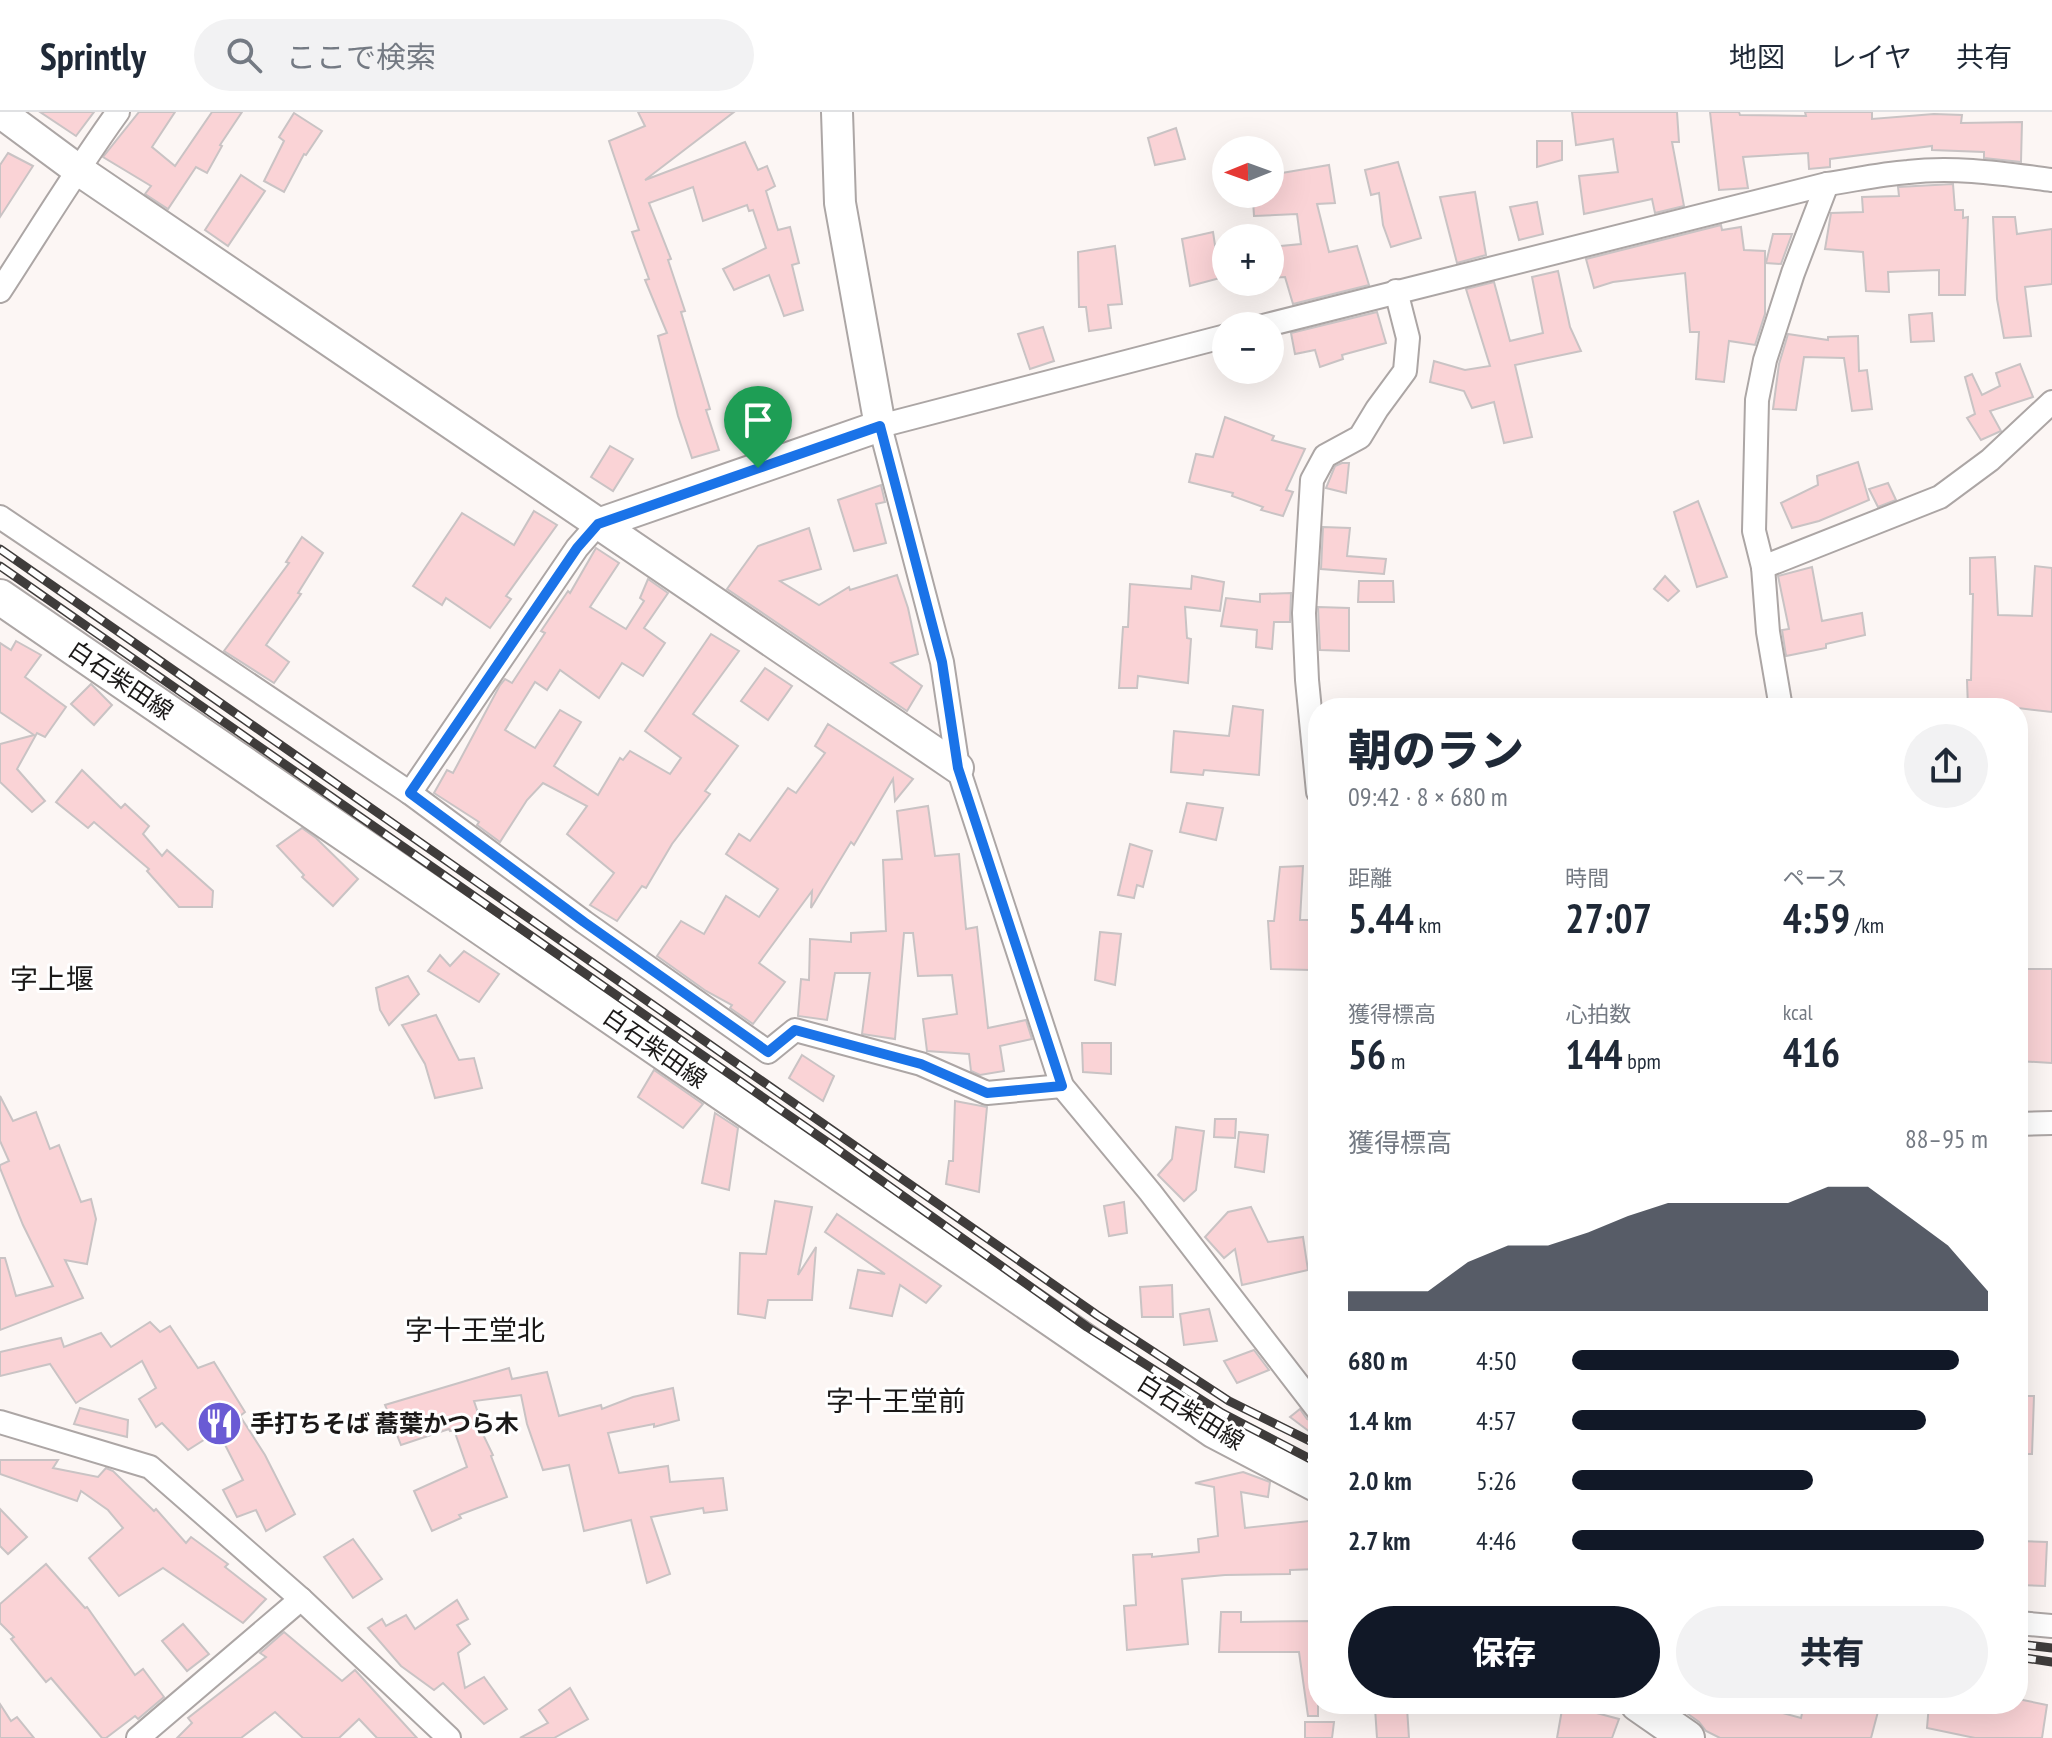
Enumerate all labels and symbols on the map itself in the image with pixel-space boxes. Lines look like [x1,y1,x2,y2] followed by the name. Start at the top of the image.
[1212,136,1284,208] north arrow
[724,386,792,468] pin
[63,634,179,726] street label: 白石柴田線
[10,960,94,997] district label: 字上堰
[597,1001,713,1095] street label: 白石柴田線
[405,1311,545,1348] district label: 字十王堂北
[1132,1367,1250,1457] street label: 白石柴田線
[826,1382,966,1419] district label: 字十王堂前
[195,1399,243,1447] restaurant icon: 手打ちそば 蕎葉かつら木
[250,1408,519,1439] place label: 手打ちそば 蕎葉かつら木

